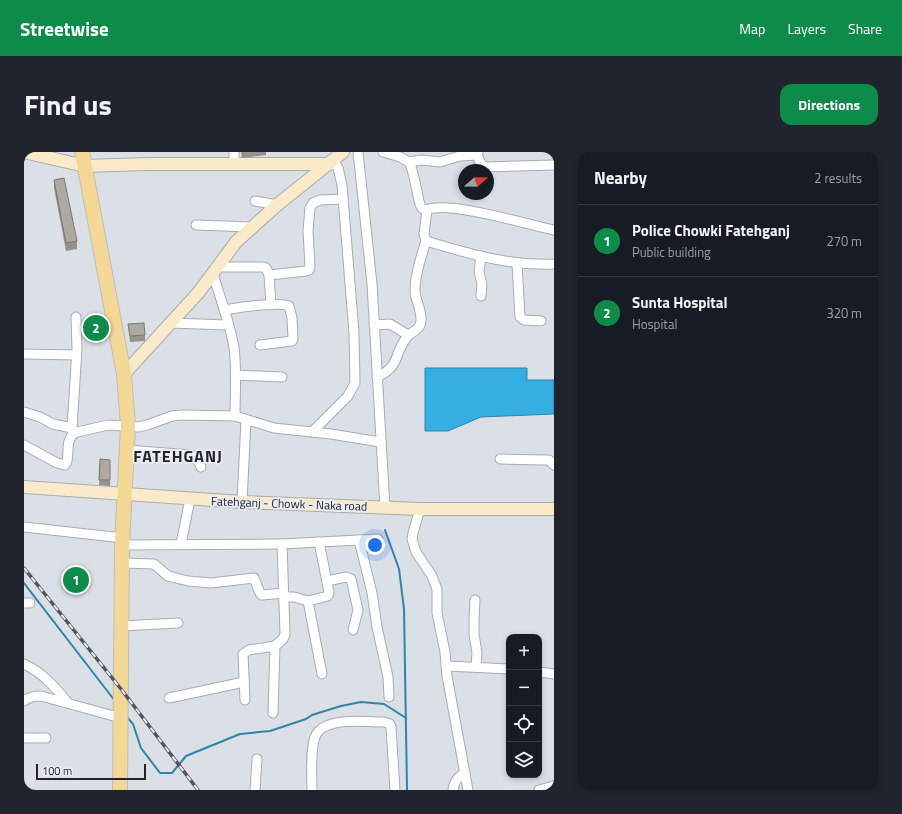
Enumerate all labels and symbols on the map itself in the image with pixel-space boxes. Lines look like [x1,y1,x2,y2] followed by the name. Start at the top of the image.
[458,164,494,200] north arrow
[83,313,109,343] pin: 2
[133,444,223,468] district label: FATEHGANJ
[211,491,367,516] street label: Fatehganj - Chowk - Naka road
[365,535,385,555] your location
[63,565,89,595] pin: 1
[36,762,146,781] scale bar

